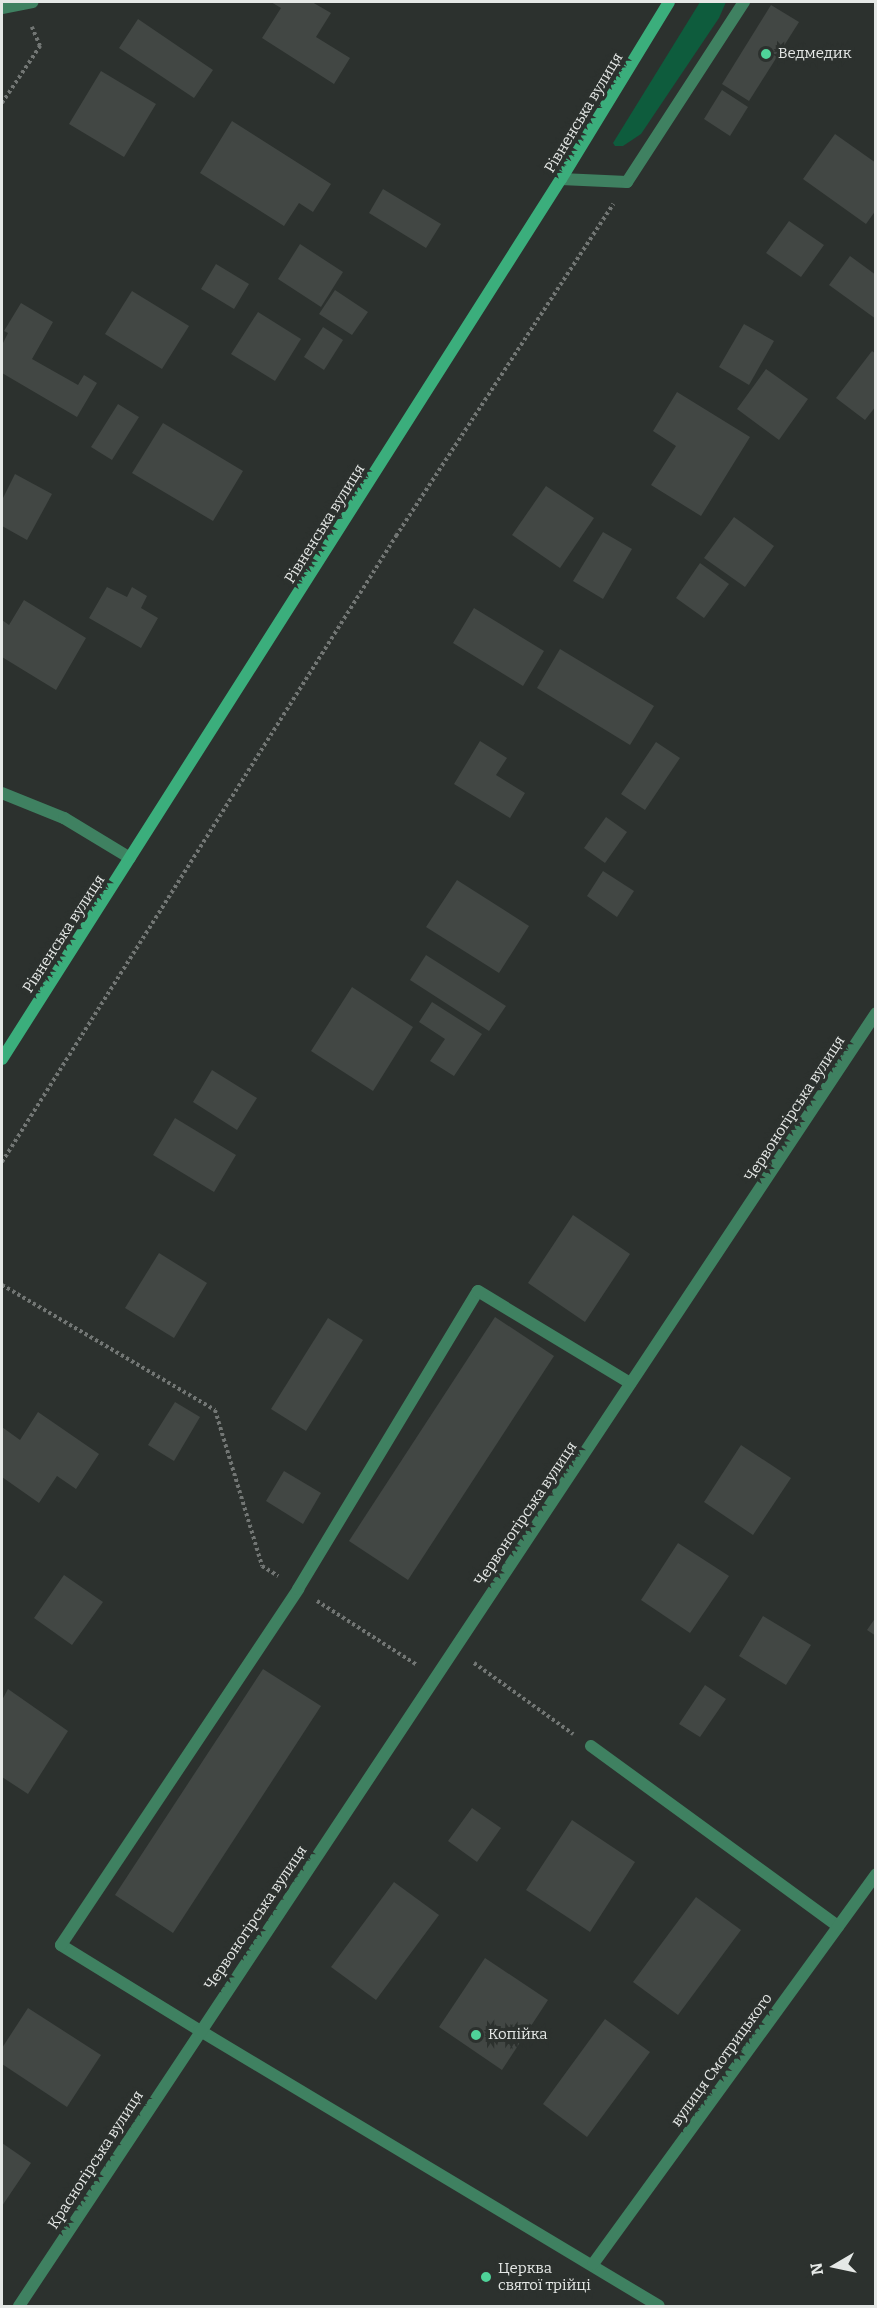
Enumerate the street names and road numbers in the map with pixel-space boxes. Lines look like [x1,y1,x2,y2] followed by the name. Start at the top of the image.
[541,50,627,176] street label: Рівненська вулиця
[281,461,369,587] street label: Рівненська вулиця
[19,872,109,996] street label: Рівненська вулиця
[741,1033,849,1185] street label: Червоногірська вулиця
[471,1438,581,1590] street label: Червоногірська вулиця
[201,1842,311,1994] street label: Червоногірська вулиця
[668,1990,776,2130] street label: вулиця Смотрицького
[45,2088,147,2232] street label: Красногірська вулиця

